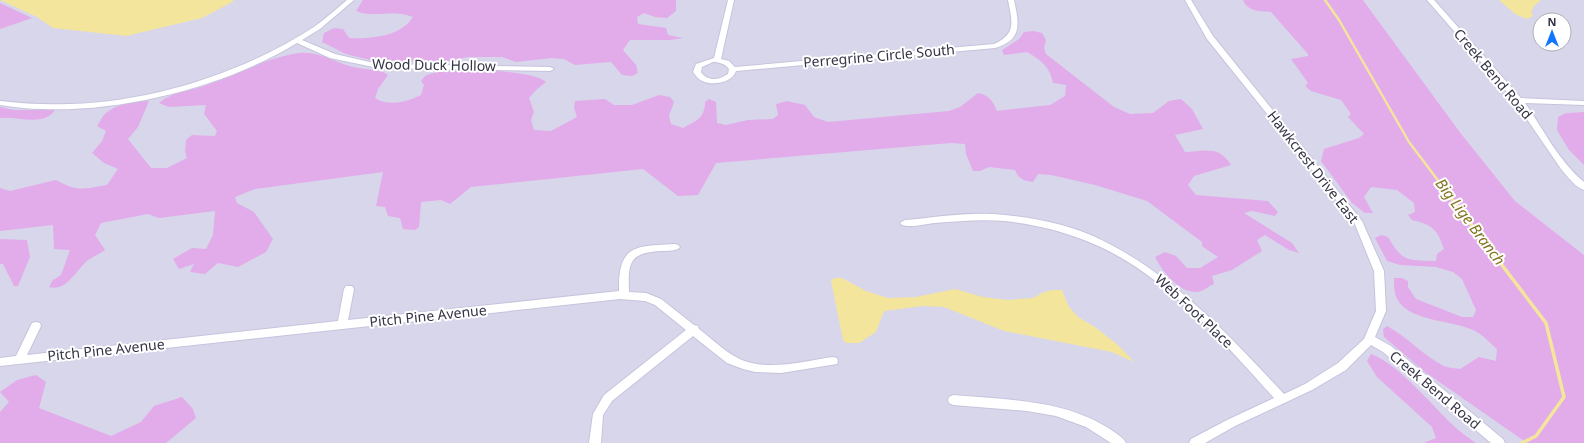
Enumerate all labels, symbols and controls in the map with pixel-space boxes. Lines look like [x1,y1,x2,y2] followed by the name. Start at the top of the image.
[1532,12,1572,52] north arrow
[1548,14,1556,29] text: N
[1450,24,1537,123] street label: Creek Bend Road
[802,39,956,72] street label: Perregrine Circle South
[372,54,496,75] street label: Wood Duck Hollow
[1263,107,1363,227] street label: Hawkcrest Drive East
[1432,174,1510,269] water label: Big Lige Branch
[1151,269,1238,352] street label: Web Foot Place
[368,300,488,331] street label: Pitch Pine Avenue
[46,334,166,365] street label: Pitch Pine Avenue
[1386,346,1485,433] street label: Creek Bend Road

